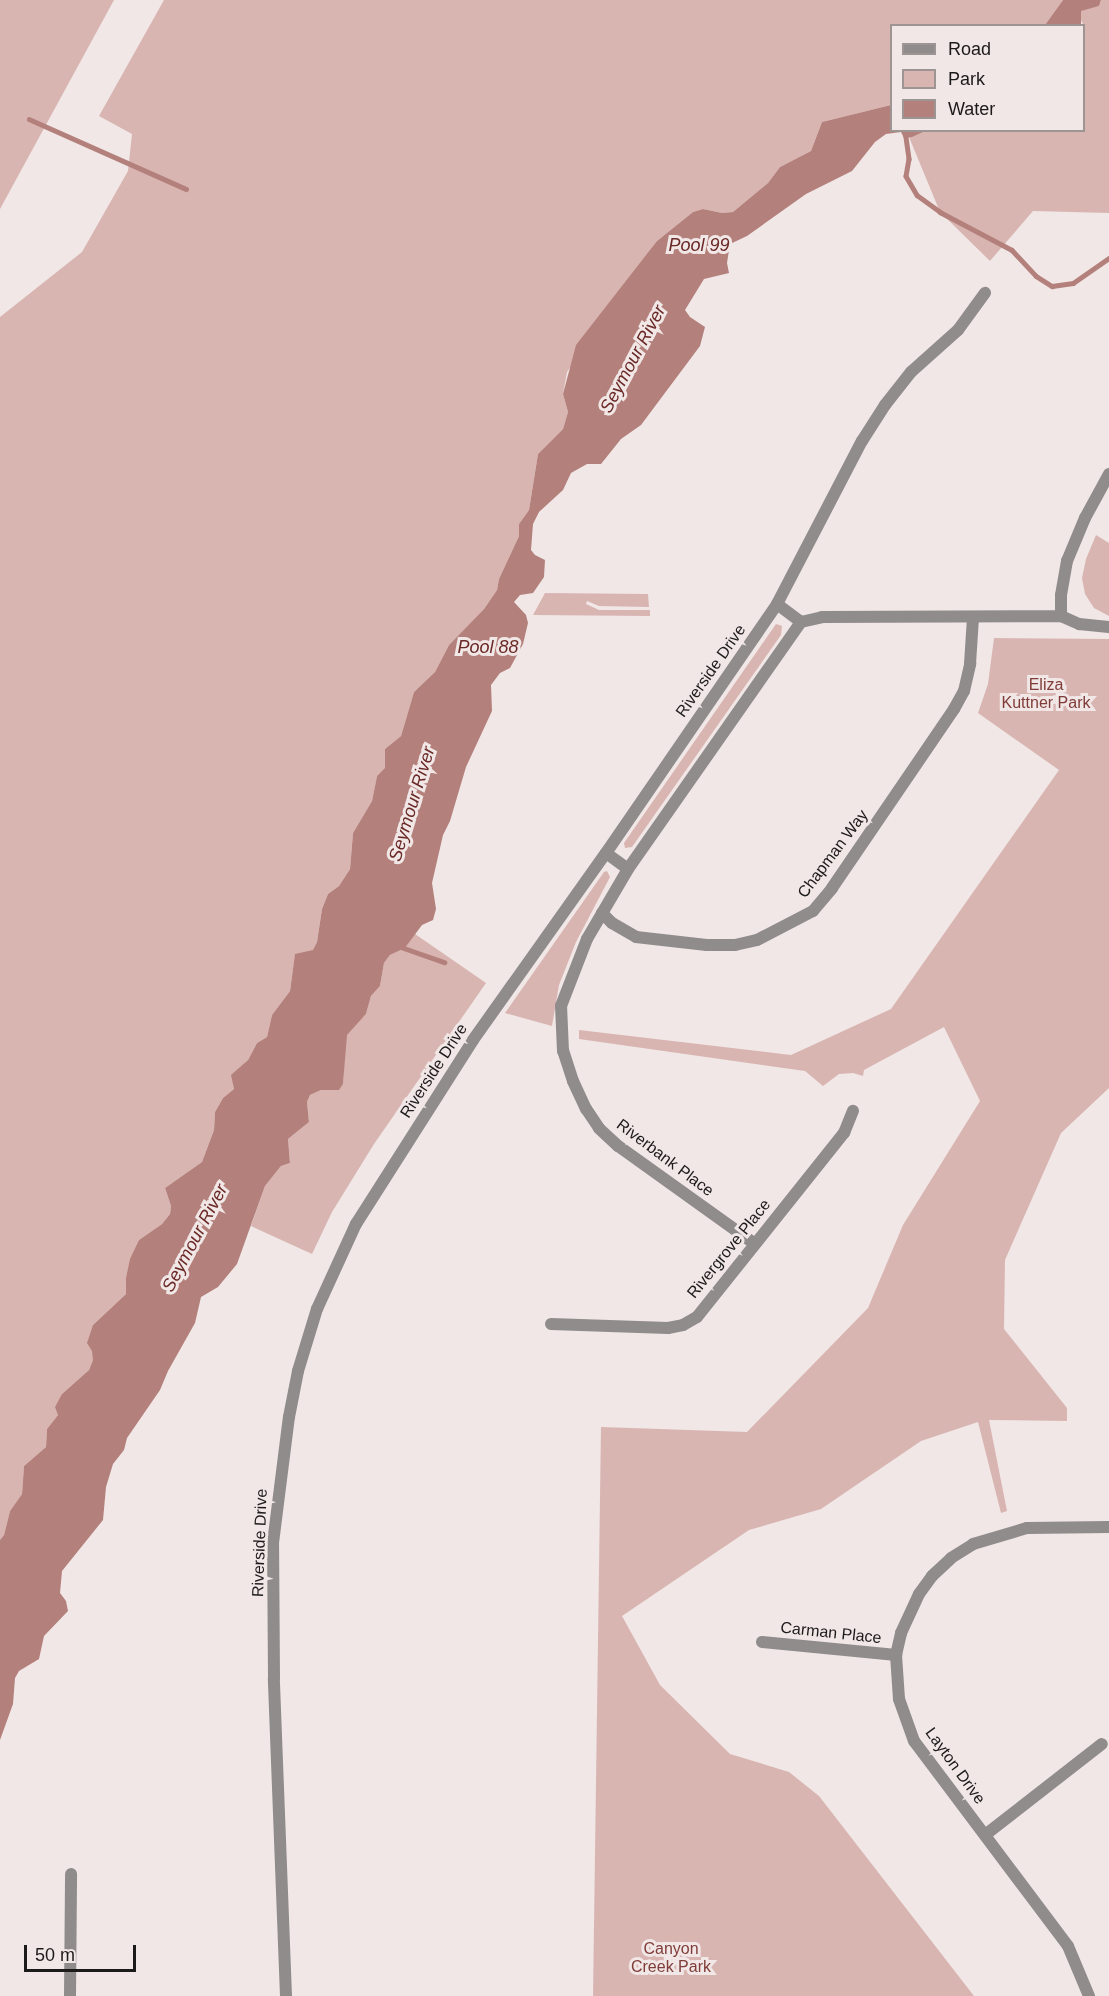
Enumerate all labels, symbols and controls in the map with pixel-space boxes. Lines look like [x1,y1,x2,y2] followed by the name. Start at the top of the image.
[890,24,1085,132] legend
[948,39,991,59] text: Road
[948,69,985,89] text: Park
[948,99,995,119] text: Water
[668,234,730,256] water label: Pool 99
[596,301,670,417] water label: Seymour River
[672,621,750,721] street label: Riverside Drive
[457,636,519,658] water label: Pool 88
[1002,675,1090,713] park label: Eliza Kuttner Park
[384,744,440,864] water label: Seymour River
[794,806,872,902] street label: Chapman Way
[396,1020,472,1122] street label: Riverside Drive
[613,1115,717,1201] street label: Riverbank Place
[158,1180,232,1296] water label: Seymour River
[683,1196,775,1302] street label: Rivergrove Place
[249,1488,271,1598] street label: Riverside Drive
[780,1618,882,1648] street label: Carman Place
[921,1724,989,1808] street label: Layton Drive
[27,1933,140,1971] scale bar
[631,1939,711,1977] park label: Canyon Creek Park
[35,1945,75,1965] text: 50 m

